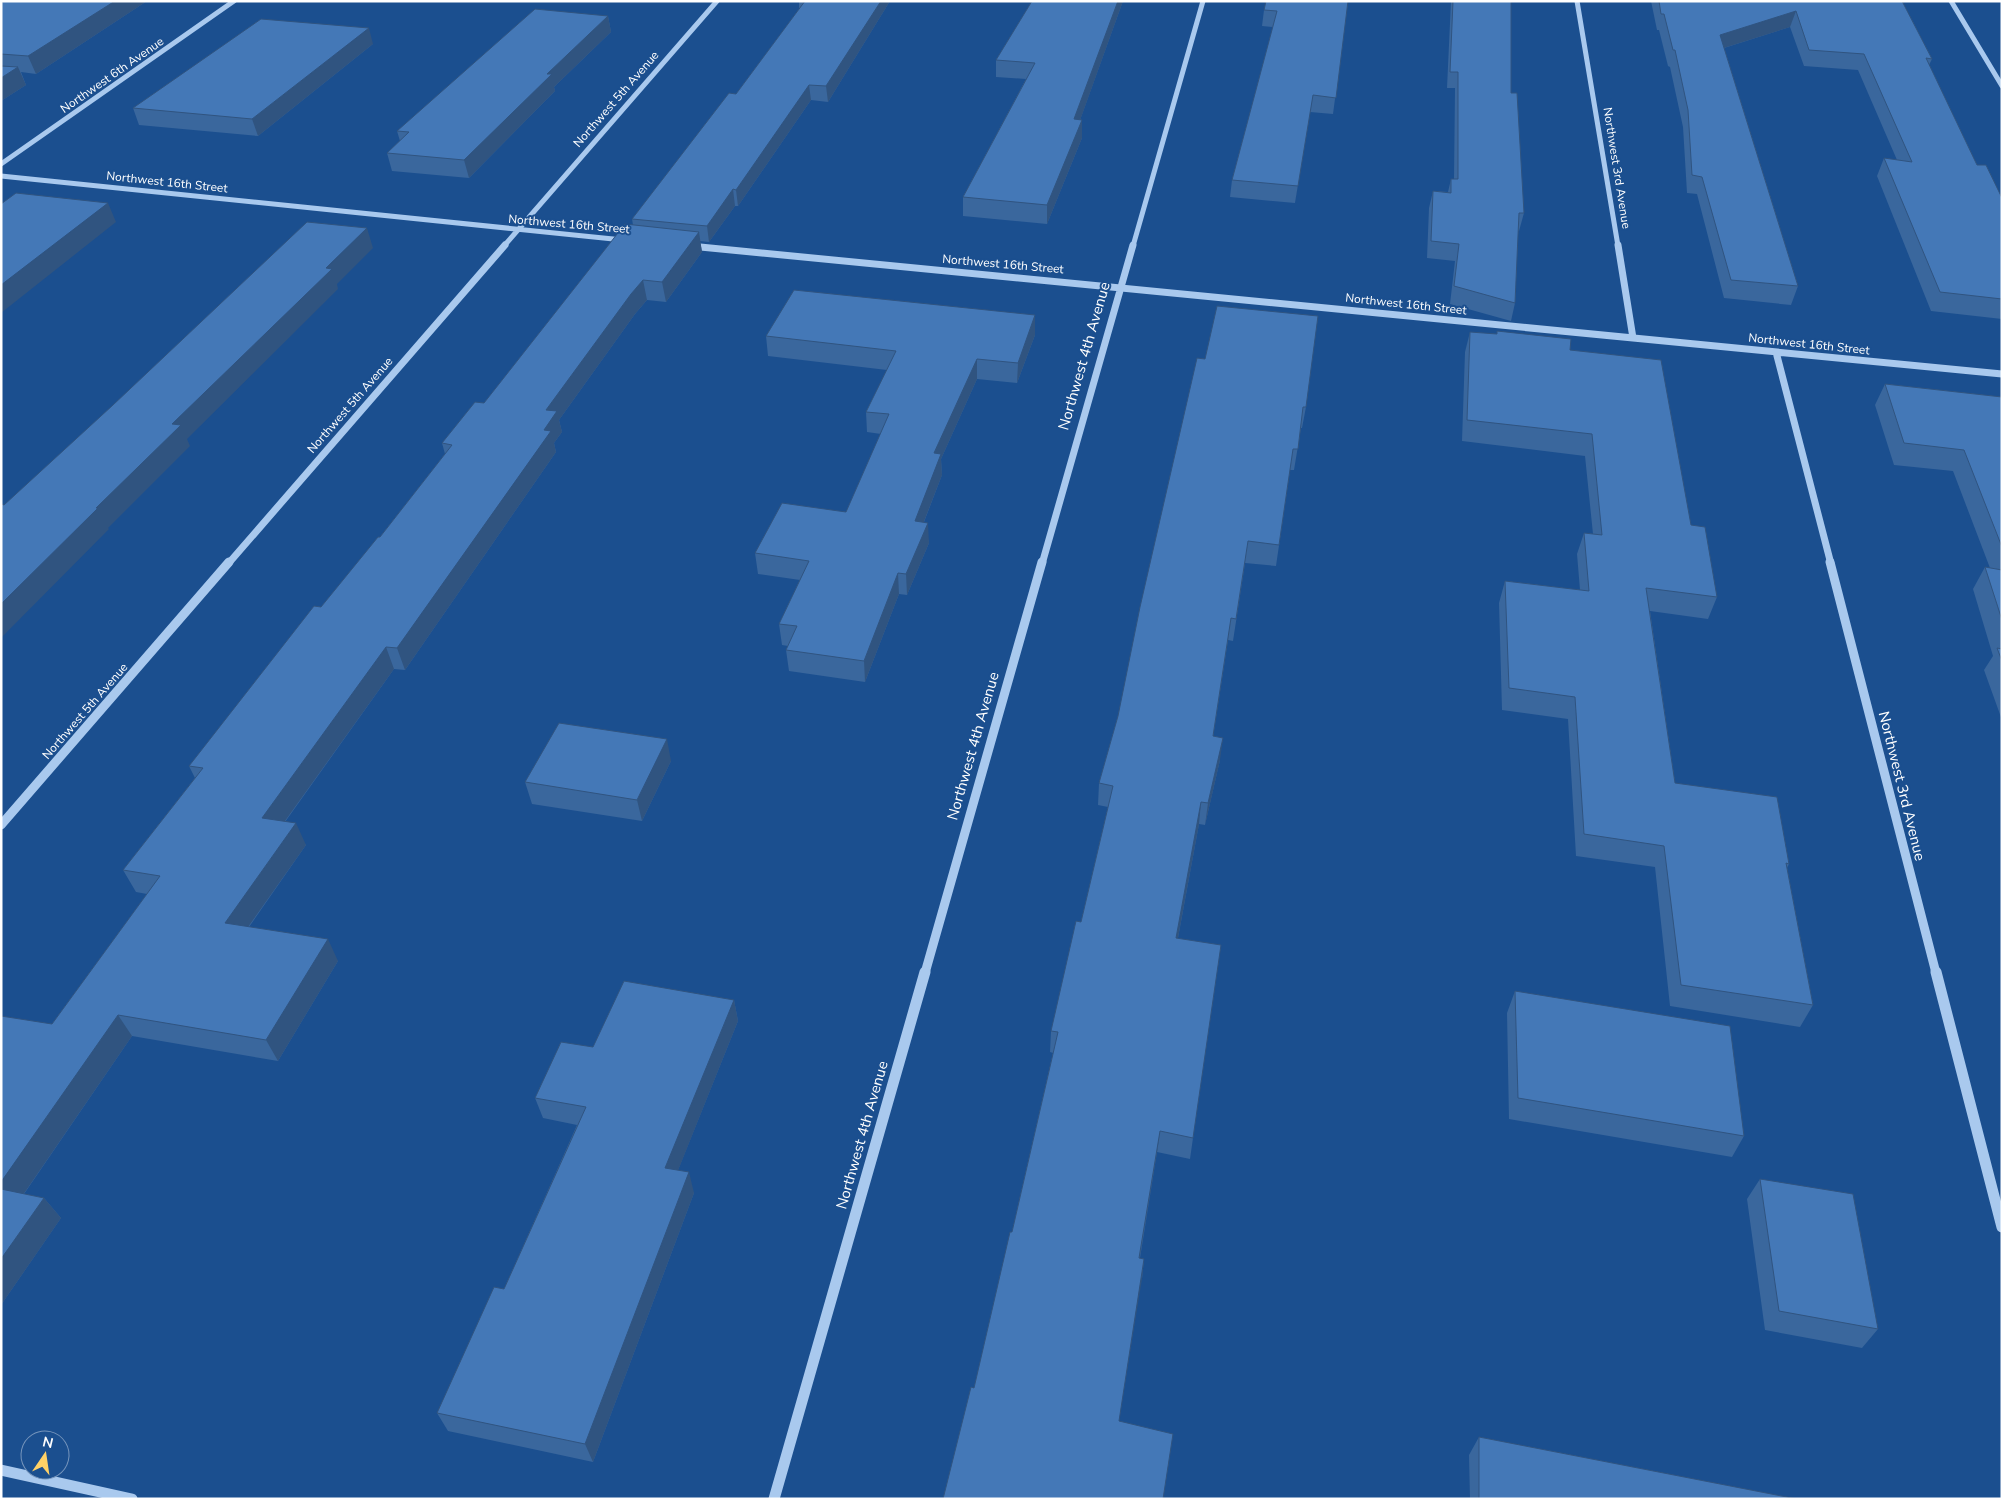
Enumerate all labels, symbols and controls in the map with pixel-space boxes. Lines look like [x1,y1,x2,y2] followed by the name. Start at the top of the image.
[57,33,167,117] street label: Northwest 6th Avenue
[570,47,662,151] street label: Northwest 5th Avenue
[1599,106,1635,230] street label: Northwest 3rd Avenue
[106,168,229,196] street label: Northwest 16th Street
[508,211,631,237] street label: Northwest 16th Street
[942,251,1065,277] street label: Northwest 16th Street
[1053,280,1115,432] street label: Northwest 4th Avenue
[1345,290,1468,318] street label: Northwest 16th Street
[1748,330,1871,358] street label: Northwest 16th Street
[304,353,396,457] street label: Northwest 5th Avenue
[39,659,131,763] street label: Northwest 5th Avenue
[942,670,1004,822] street label: Northwest 4th Avenue
[1874,709,1930,863] street label: Northwest 3rd Avenue
[831,1059,893,1211] street label: Northwest 4th Avenue
[20,1430,70,1480] north arrow
[41,1432,55,1453] text: N

